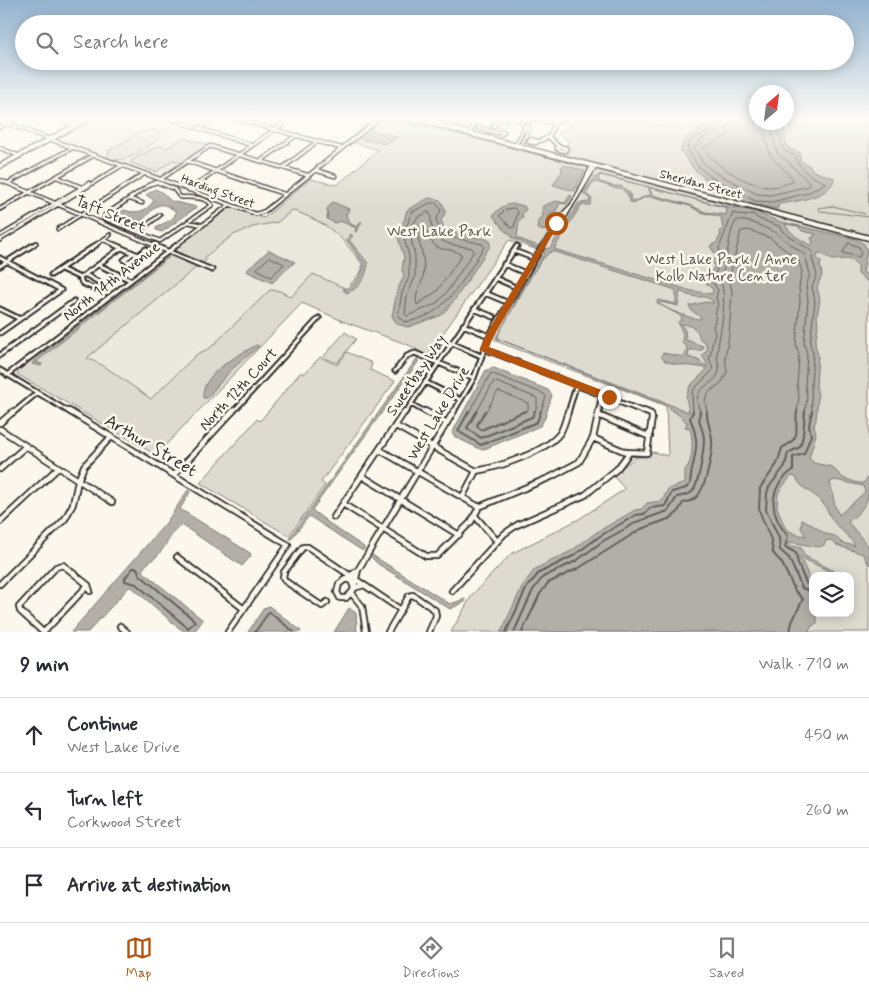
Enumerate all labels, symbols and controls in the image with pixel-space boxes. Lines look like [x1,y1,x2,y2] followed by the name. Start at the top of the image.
[15,15,854,70] search box
[33,29,61,57] icon: search
[73,30,169,55] text: Search here
[749,85,794,130] north arrow
[658,166,744,204] street label: Sheridan Street
[178,171,257,214] street label: Harding Street
[72,191,149,239] street label: Taft Street
[545,212,568,235] route start
[387,222,492,242] park label: West Lake Park
[59,237,164,326] street label: North 14th Avenue
[645,250,797,287] park label: West Lake Park / Anne Kolb Nature Center
[382,331,451,420] street label: Sweetbay Way
[195,344,282,435] street label: North 12th Court
[403,363,475,464] street label: West Lake Drive
[598,386,621,409] route end
[100,409,201,483] street label: Arthur Street
[809,572,854,617] map controls
[809,572,854,617] button: layers
[20,651,69,679] text: 9 min
[759,654,849,675] text: Walk · 710 m
[67,712,138,737] text: Continue
[20,721,48,749] icon: ahead
[804,725,849,746] text: 450 m
[67,737,180,758] text: West Lake Drive
[67,787,143,812] text: Turn left
[20,796,48,824] icon: left
[806,800,849,821] text: 260 m
[67,812,182,833] text: Corkwood Street
[20,871,48,899] icon: arrive
[67,873,231,898] text: Arrive at destination
[125,934,153,982] tab: Map
[402,934,460,982] tab: Directions
[709,934,744,982] tab: Saved

